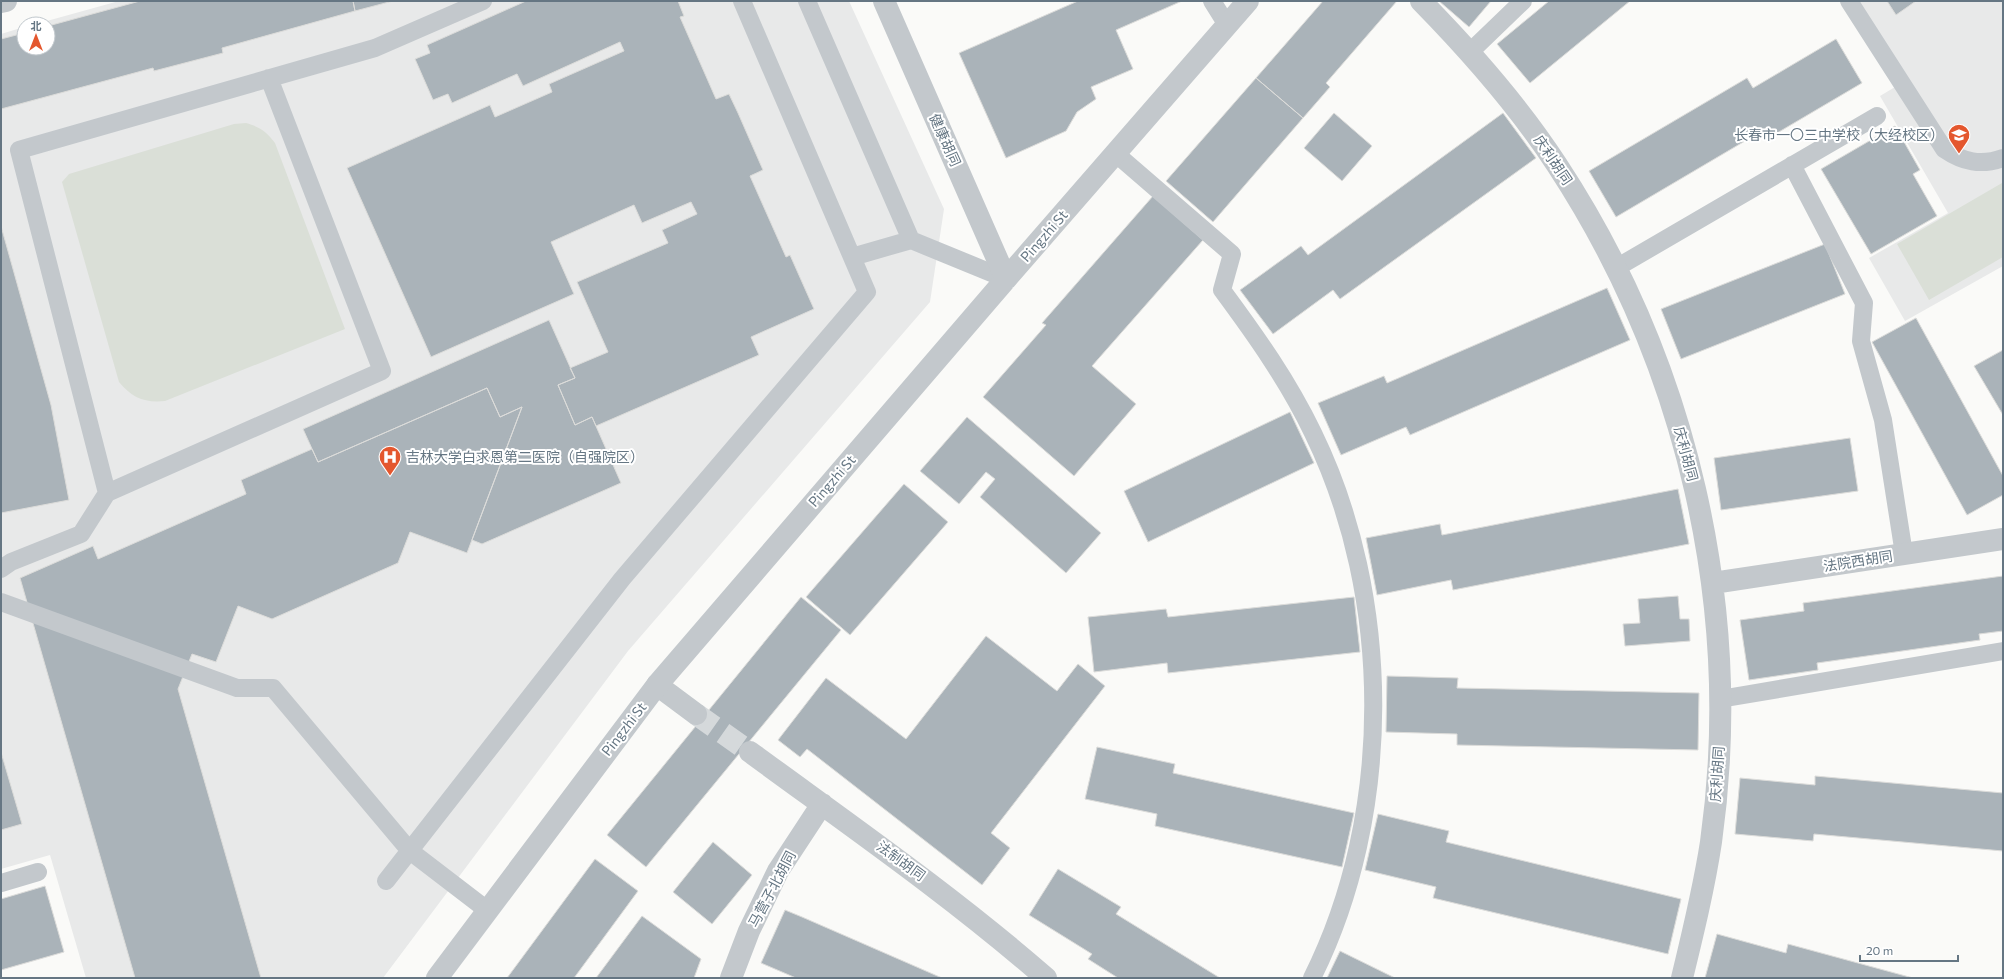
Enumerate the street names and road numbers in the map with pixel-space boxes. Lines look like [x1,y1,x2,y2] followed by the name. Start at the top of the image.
[926,111,965,169] street label: 健康胡同
[1531,132,1576,188] street label: 庆利胡同
[1017,206,1071,265] street label: Pingzhi St
[1671,425,1702,483] street label: 庆利胡同
[805,451,859,510] street label: Pingzhi St
[1822,547,1894,574] street label: 法院西胡同
[597,698,650,759] street label: Pingzhi St
[1706,745,1727,802] street label: 庆利胡同
[874,837,929,884] street label: 法制胡同
[744,848,799,930] street label: 马营子北胡同

